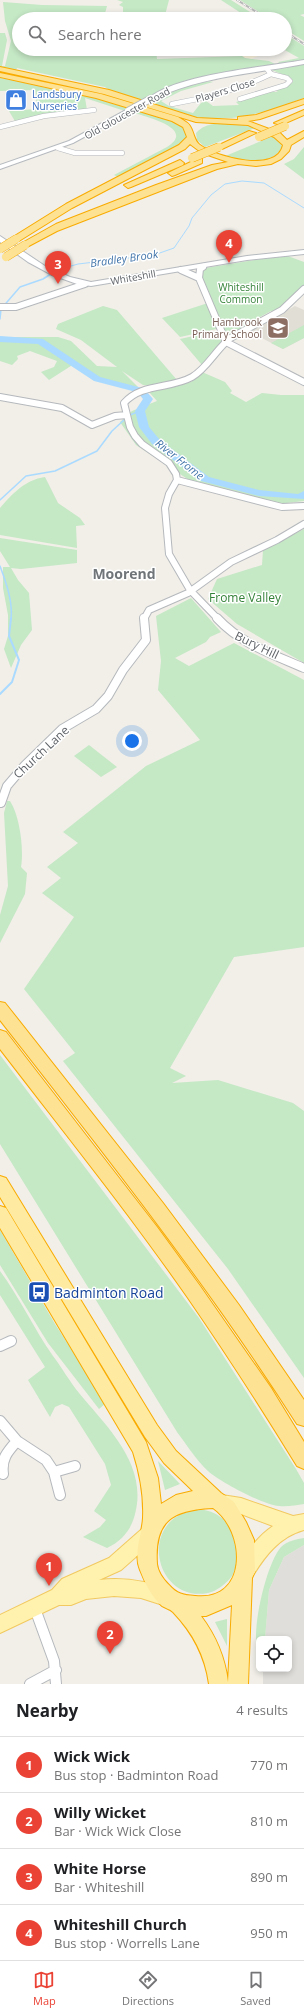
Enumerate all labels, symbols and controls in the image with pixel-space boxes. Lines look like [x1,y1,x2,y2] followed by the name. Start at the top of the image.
[12,12,292,56] search box
[26,23,48,45] icon: search
[58,24,142,44] text: Search here
[194,74,257,106] street label: Players Close
[82,84,172,142] street label: Old Gloucester Road
[3,87,29,113] shop icon: Landsbury Nurseries
[32,87,82,113] place label: Landsbury Nurseries
[216,230,242,263] pin: 4
[89,246,160,270] water label: Bradley Brook
[45,251,71,284] pin: 3
[109,266,157,288] street label: Whiteshill
[218,280,264,306] park label: Whiteshill Common
[192,315,263,341] place label: Hambrook Primary School
[265,315,291,341] school or university icon: Hambrook Primary School
[153,435,208,483] water label: River Frome
[92,564,156,583] district label: Moorend
[209,589,282,606] park label: Frome Valley
[232,627,282,663] street label: Bury Hill
[9,722,73,782] street label: Church Lane
[122,731,142,751] your location
[26,1279,52,1305] bus stop icon: Badminton Road
[54,1283,164,1302] place label: Badminton Road
[36,1553,62,1586] pin: 1
[97,1621,123,1654] pin: 2
[256,1636,292,1672] map controls
[256,1636,292,1672] button: locate
[16,1699,78,1722] text: Nearby
[236,1701,288,1719] text: 4 results
[54,1746,130,1766] text: Wick Wick
[25,1756,33,1774] text: 1
[250,1756,288,1774] text: 770 m
[54,1766,218,1784] text: Bus stop · Badminton Road
[54,1802,146,1822] text: Willy Wicket
[25,1812,33,1830] text: 2
[250,1812,288,1830] text: 810 m
[54,1822,181,1840] text: Bar · Wick Wick Close
[54,1858,146,1878] text: White Horse
[25,1868,33,1886] text: 3
[250,1868,288,1886] text: 890 m
[54,1878,144,1896] text: Bar · Whiteshill
[54,1914,187,1934] text: Whiteshill Church
[25,1924,33,1942] text: 4
[250,1924,288,1942] text: 950 m
[54,1934,200,1952] text: Bus stop · Worrells Lane
[33,1969,56,2008] tab: Map
[122,1969,174,2008] tab: Directions
[240,1969,271,2008] tab: Saved

